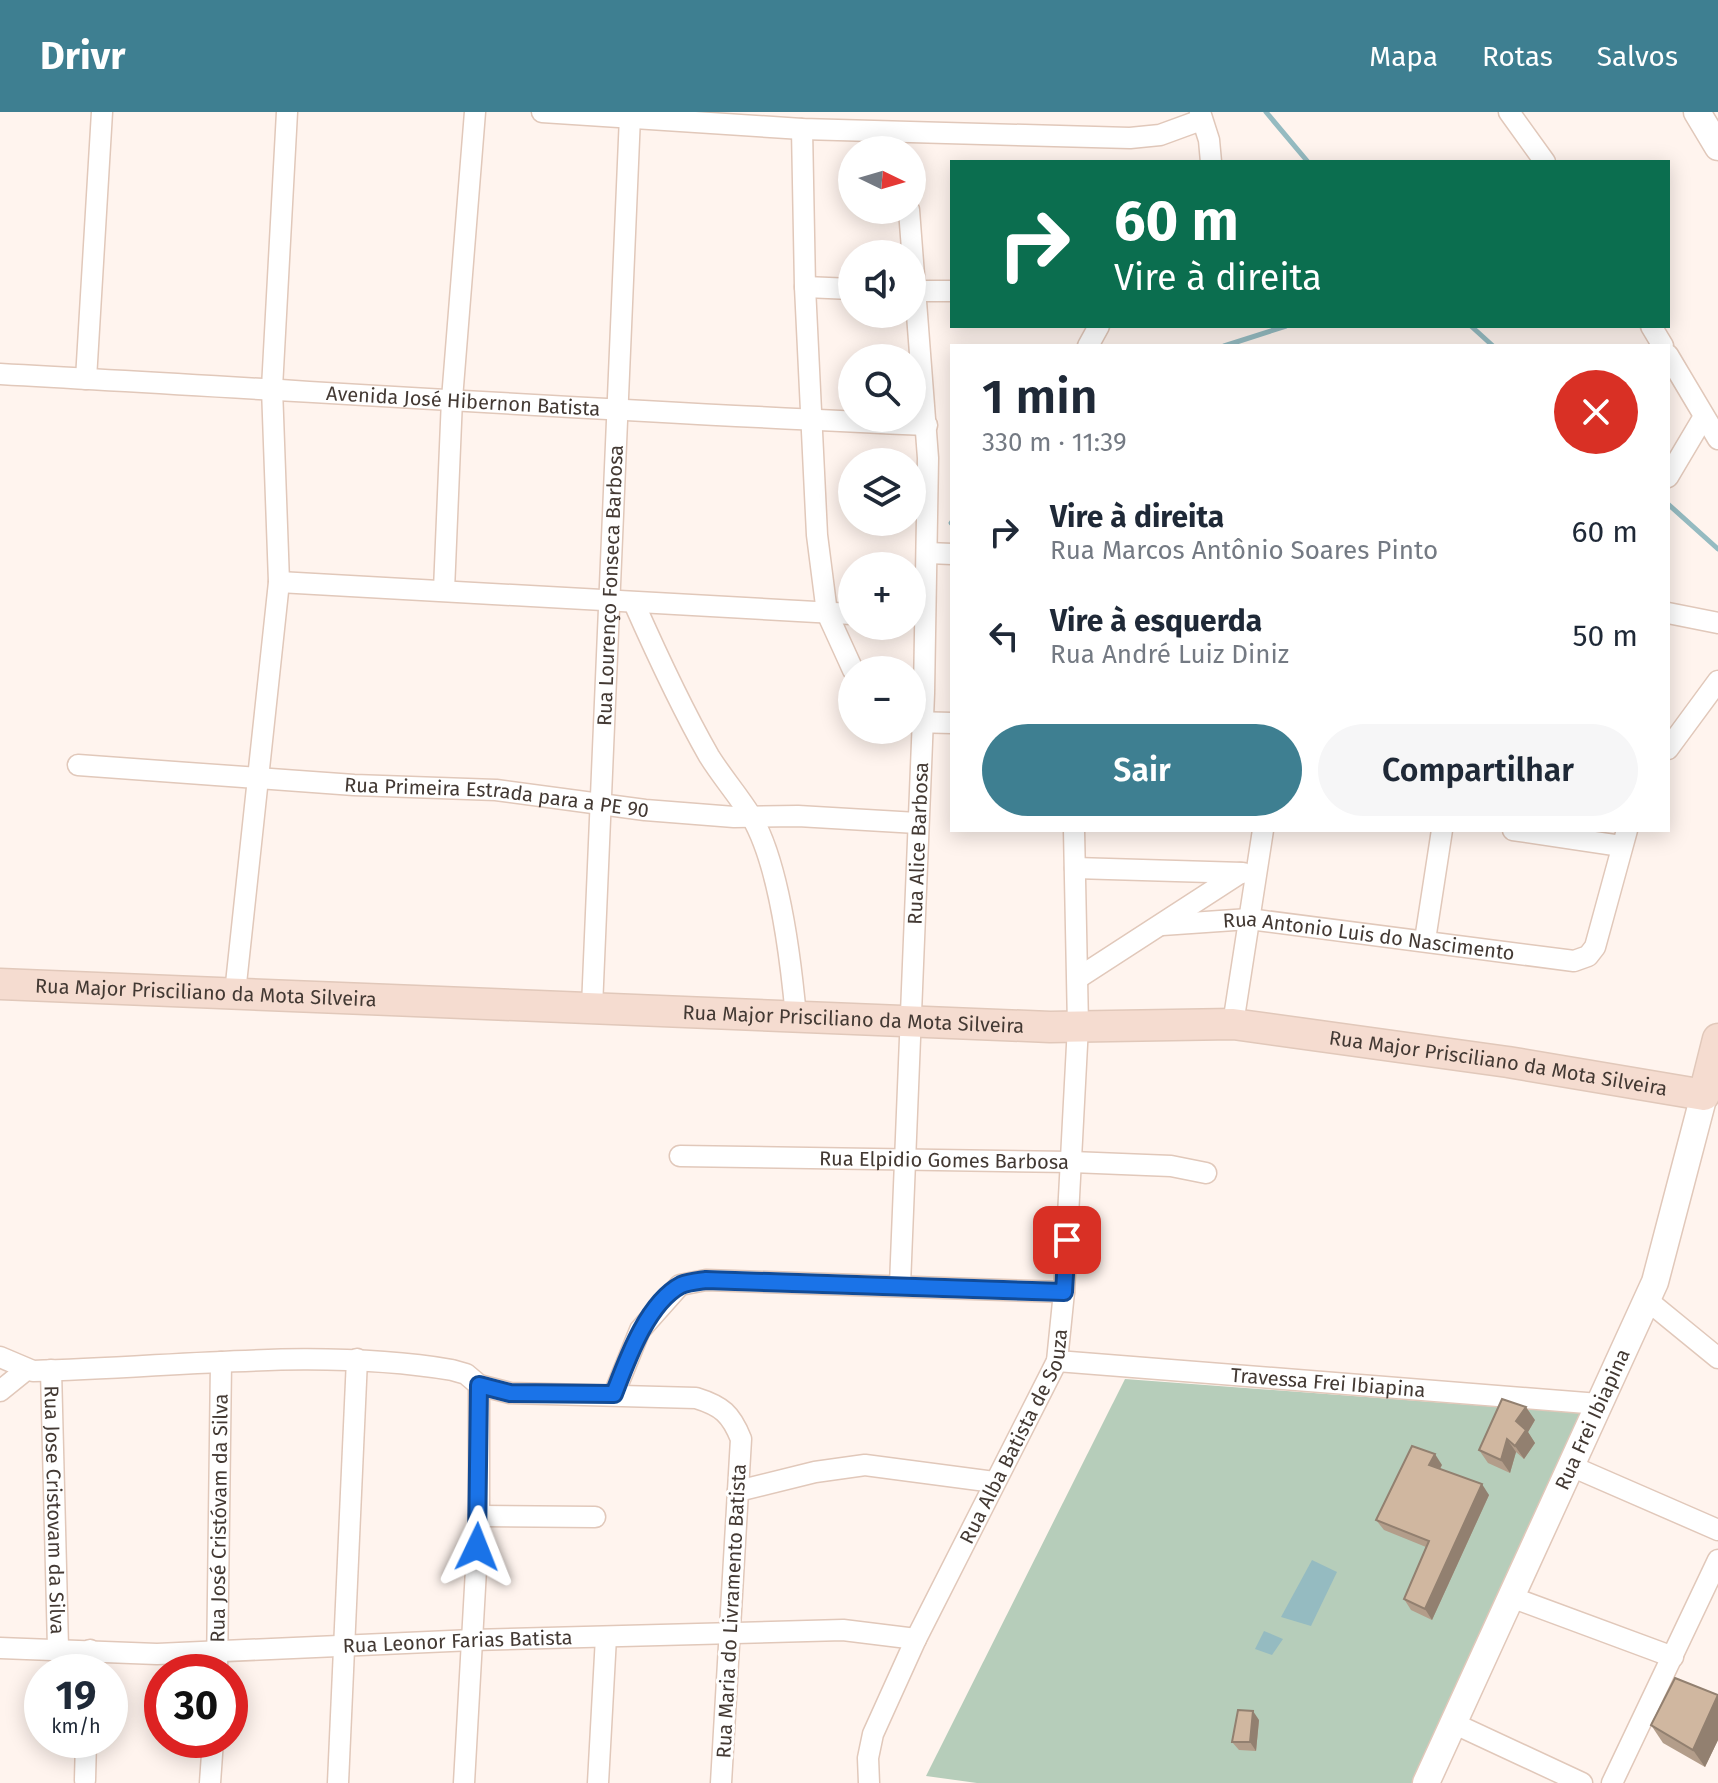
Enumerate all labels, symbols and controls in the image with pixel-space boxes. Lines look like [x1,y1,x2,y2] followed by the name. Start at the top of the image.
[40,33,125,79] text: Drivr
[1369,40,1438,73] text: Mapa
[1482,40,1553,73] text: Rotas
[1597,40,1678,73] text: Salvos
[838,136,926,224] north arrow
[838,136,926,744] map controls
[1114,188,1239,255] text: 60 m
[982,192,1086,296] icon: right
[838,240,926,328] button: sound
[1114,256,1322,300] text: Vire à direita
[838,344,926,432] button: search
[982,368,1098,426] text: 1 min
[1554,370,1638,454] button: close
[325,381,601,421] street label: Avenida José Hibernon Batista
[982,427,1127,458] text: 330 m · 11:39
[592,444,628,727] street label: Rua Lourenço Fonseca Barbosa
[838,448,926,536] button: layers
[1050,499,1224,535] text: Vire à direita
[982,510,1026,554] icon: right
[1572,514,1638,550] text: 60 m
[1050,535,1438,566] text: Rua Marcos Antônio Soares Pinto
[838,552,926,640] button: +
[1050,603,1262,639] text: Vire à esquerda
[982,614,1026,658] icon: left
[1573,618,1638,654] text: 50 m
[1050,639,1289,670] text: Rua André Luiz Diniz
[838,656,926,744] button: −
[982,724,1302,816] button: Sair
[1318,724,1638,816] button: Compartilhar
[903,762,933,925] street label: Rua Alice Barbosa
[343,772,650,822] street label: Rua Primeira Estrada para a PE 90
[1222,907,1516,965] street label: Rua Antonio Luis do Nascimento
[34,973,377,1011] street label: Rua Major Prisciliano da Mota Silveira
[682,1000,1025,1038] street label: Rua Major Prisciliano da Mota Silveira
[1328,1025,1669,1101] street label: Rua Major Prisciliano da Mota Silveira
[819,1146,1069,1174] street label: Rua Elpidio Gomes Barbosa
[1033,1206,1101,1274] pin
[1045,1218,1089,1262] icon: arrive
[954,1328,1072,1548] street label: Rua Alba Batista de Souza
[1550,1345,1635,1494] street label: Rua Frei Ibiapina
[1230,1363,1426,1402] street label: Travessa Frei Ibiapina
[39,1385,70,1635] street label: Rua Jose Cristovam da Silva
[205,1393,233,1643] street label: Rua José Cristóvam da Silva
[711,1463,751,1759] street label: Rua Maria do Livramento Batista
[435,1505,519,1589] position arrow
[342,1625,573,1658] street label: Rua Leonor Farias Batista
[144,1654,248,1758] speed limit sign: 30
[56,1672,96,1720] text: 19
[51,1714,101,1738] text: km/h

